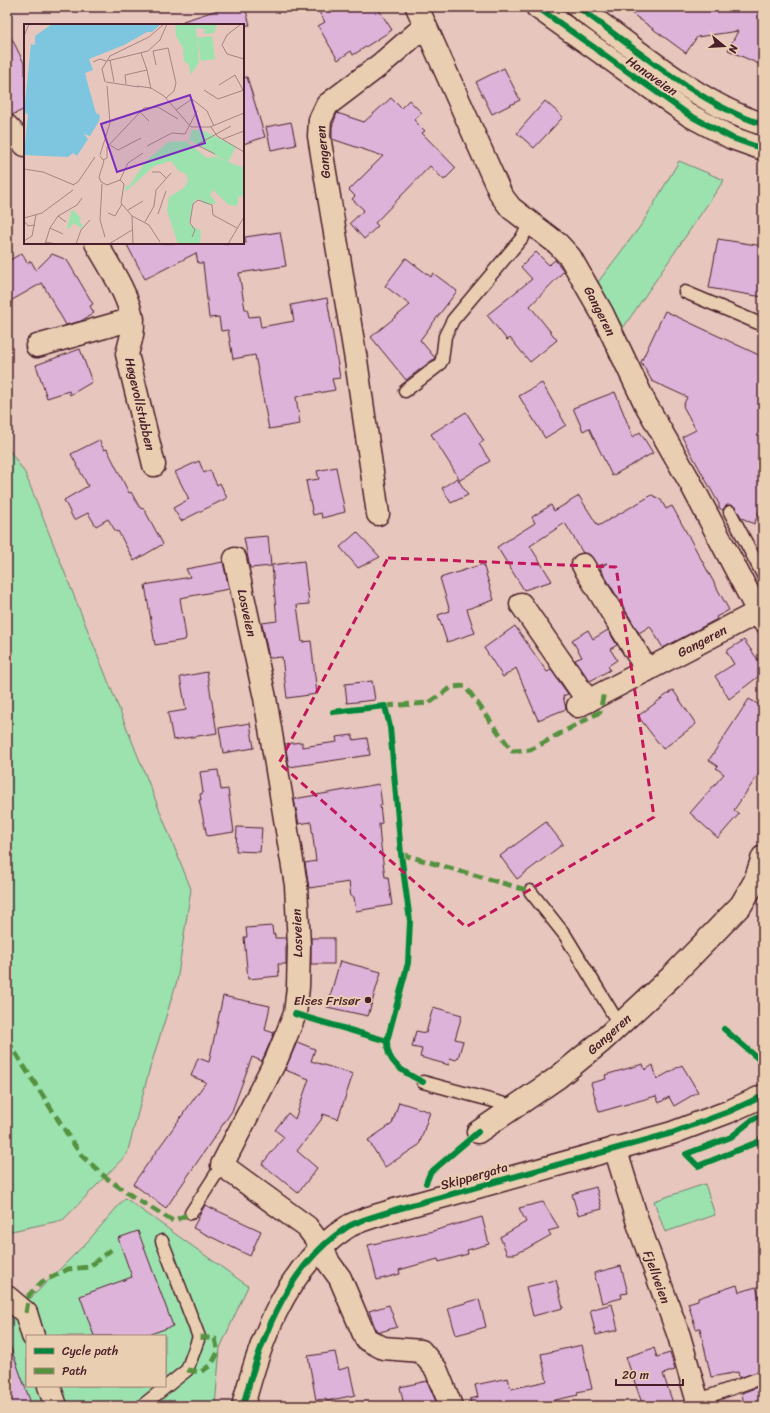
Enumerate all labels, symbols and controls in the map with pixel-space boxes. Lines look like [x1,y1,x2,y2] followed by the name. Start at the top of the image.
[24,24,244,244] inset map
[704,26,744,66] north arrow
[723,41,744,56] text: N
[621,50,683,102] street label: Hanaveien
[309,124,337,180] street label: Gangeren
[578,282,622,340] street label: Gangeren
[118,355,162,453] street label: Høgevollstubben
[231,587,263,639] street label: Losveien
[673,618,731,664] street label: Gangeren
[285,908,309,958] street label: Losveien
[294,989,361,1012] place label: Elses Frisør
[363,995,373,1005] marker: Elses Frisør
[581,1008,637,1060] street label: Gangeren
[438,1155,511,1197] street label: Skippergata
[637,1247,677,1307] street label: Fjellveien
[26,1335,166,1387] legend
[62,1340,118,1362] text: Cycle path
[62,1360,87,1382] text: Path
[616,1361,683,1387] scale bar
[622,1364,649,1386] text: 20 m

